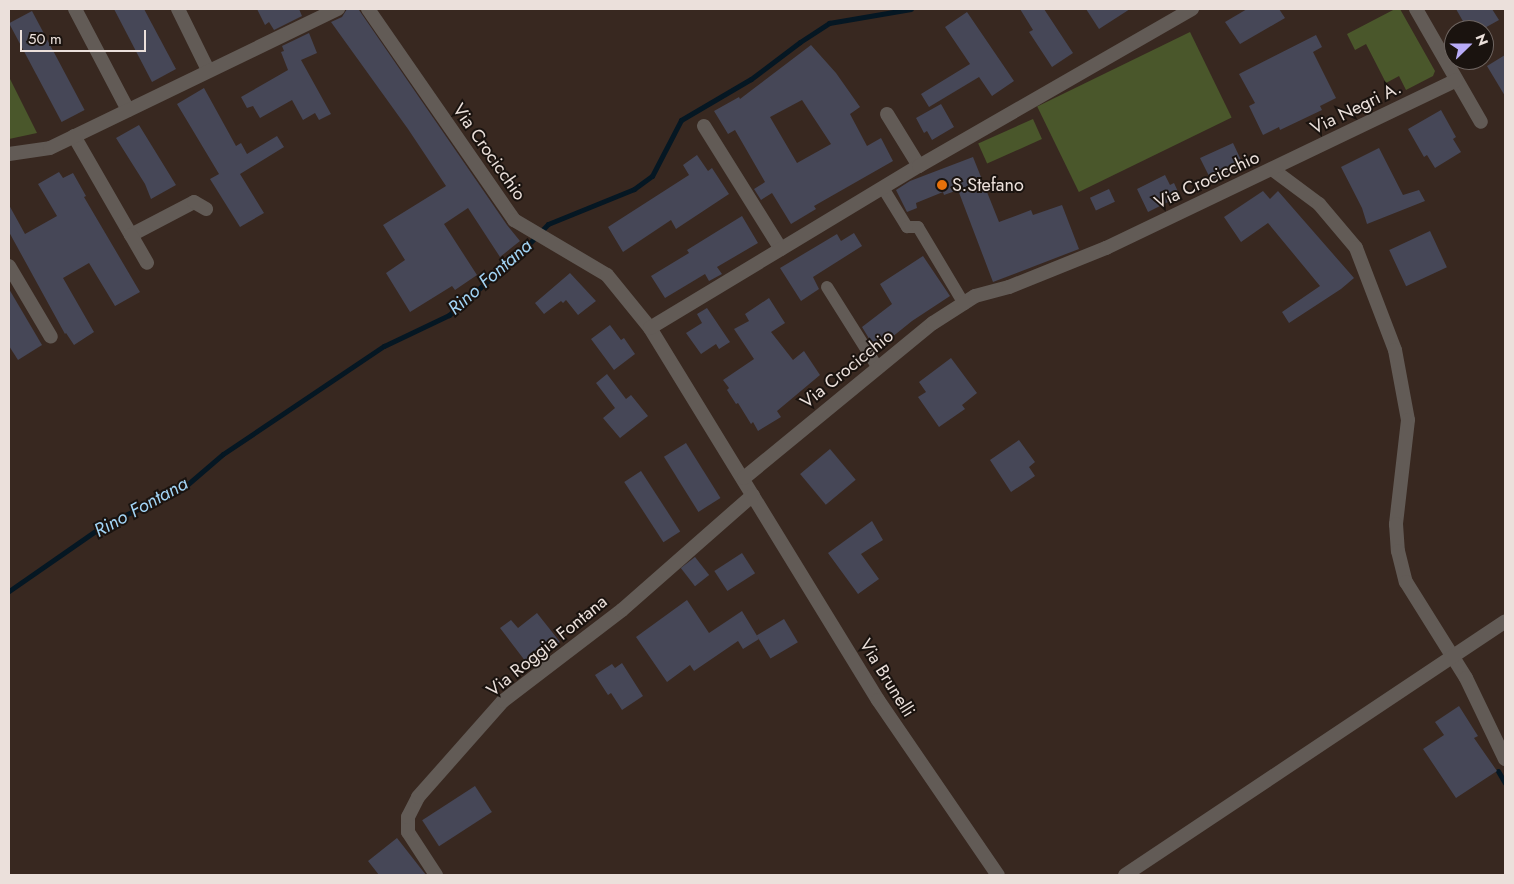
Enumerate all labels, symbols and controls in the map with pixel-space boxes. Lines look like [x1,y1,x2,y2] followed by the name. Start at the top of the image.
[22,20,149,52] scale bar
[1444,20,1494,70] north arrow
[28,28,62,50] text: 50 m
[1471,31,1493,49] text: N
[1307,77,1405,139] street label: Via Negri A.
[448,99,530,205] street label: Via Crocicchio
[1151,146,1263,214] street label: Via Crocicchio
[952,174,1024,196] place label: S.Stefano
[936,179,948,191] marker: S.Stefano
[443,234,537,320] water label: Rino Fontana
[796,325,898,413] street label: Via Crocicchio
[90,472,192,542] water label: Rino Fontana
[482,591,612,701] street label: Via Roggia Fontana
[855,635,919,721] street label: Via Brunelli

